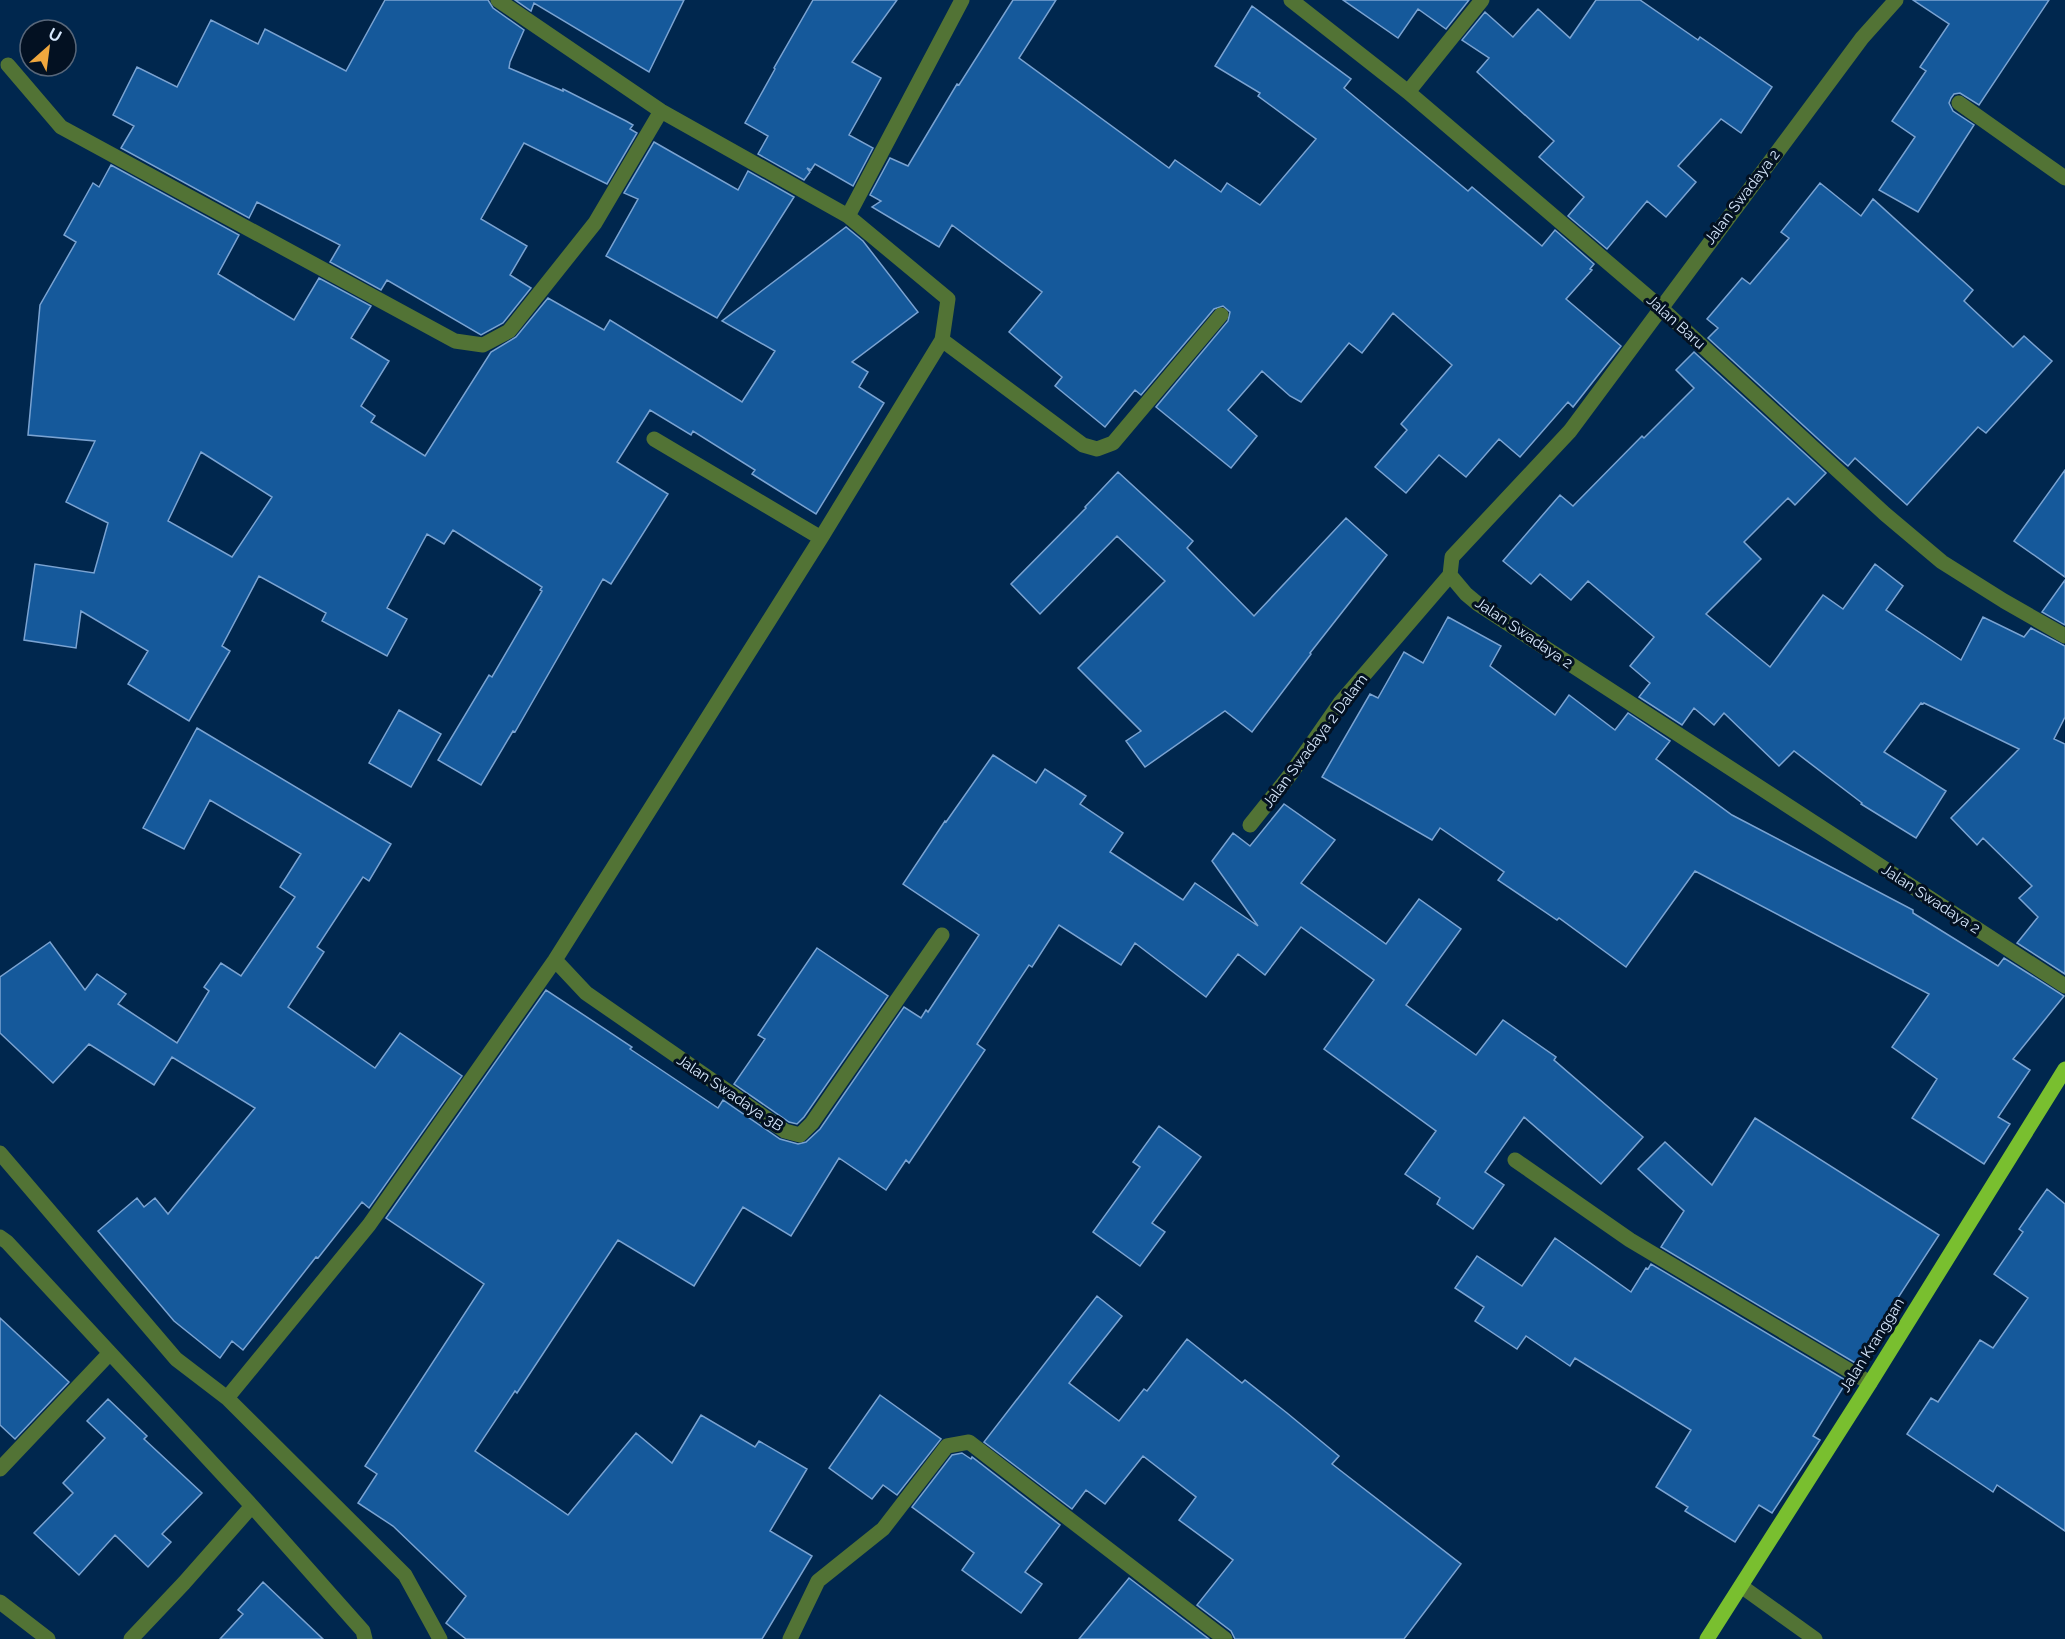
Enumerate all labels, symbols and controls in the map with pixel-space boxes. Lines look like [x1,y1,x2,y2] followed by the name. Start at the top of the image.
[18,18,78,78] north arrow
[45,24,65,46] text: U
[1700,146,1784,248] street label: Jalan Swadaya 2
[1643,291,1709,353] street label: Jalan Baru
[1472,594,1576,672] street label: Jalan Swadaya 2
[1259,671,1371,811] street label: Jalan Swadaya 2 Dalam
[1878,860,1984,938] street label: Jalan Swadaya 2
[673,1051,787,1135] street label: Jalan Swadaya 3B
[1836,1295,1908,1395] street label: Jalan Kranggan

